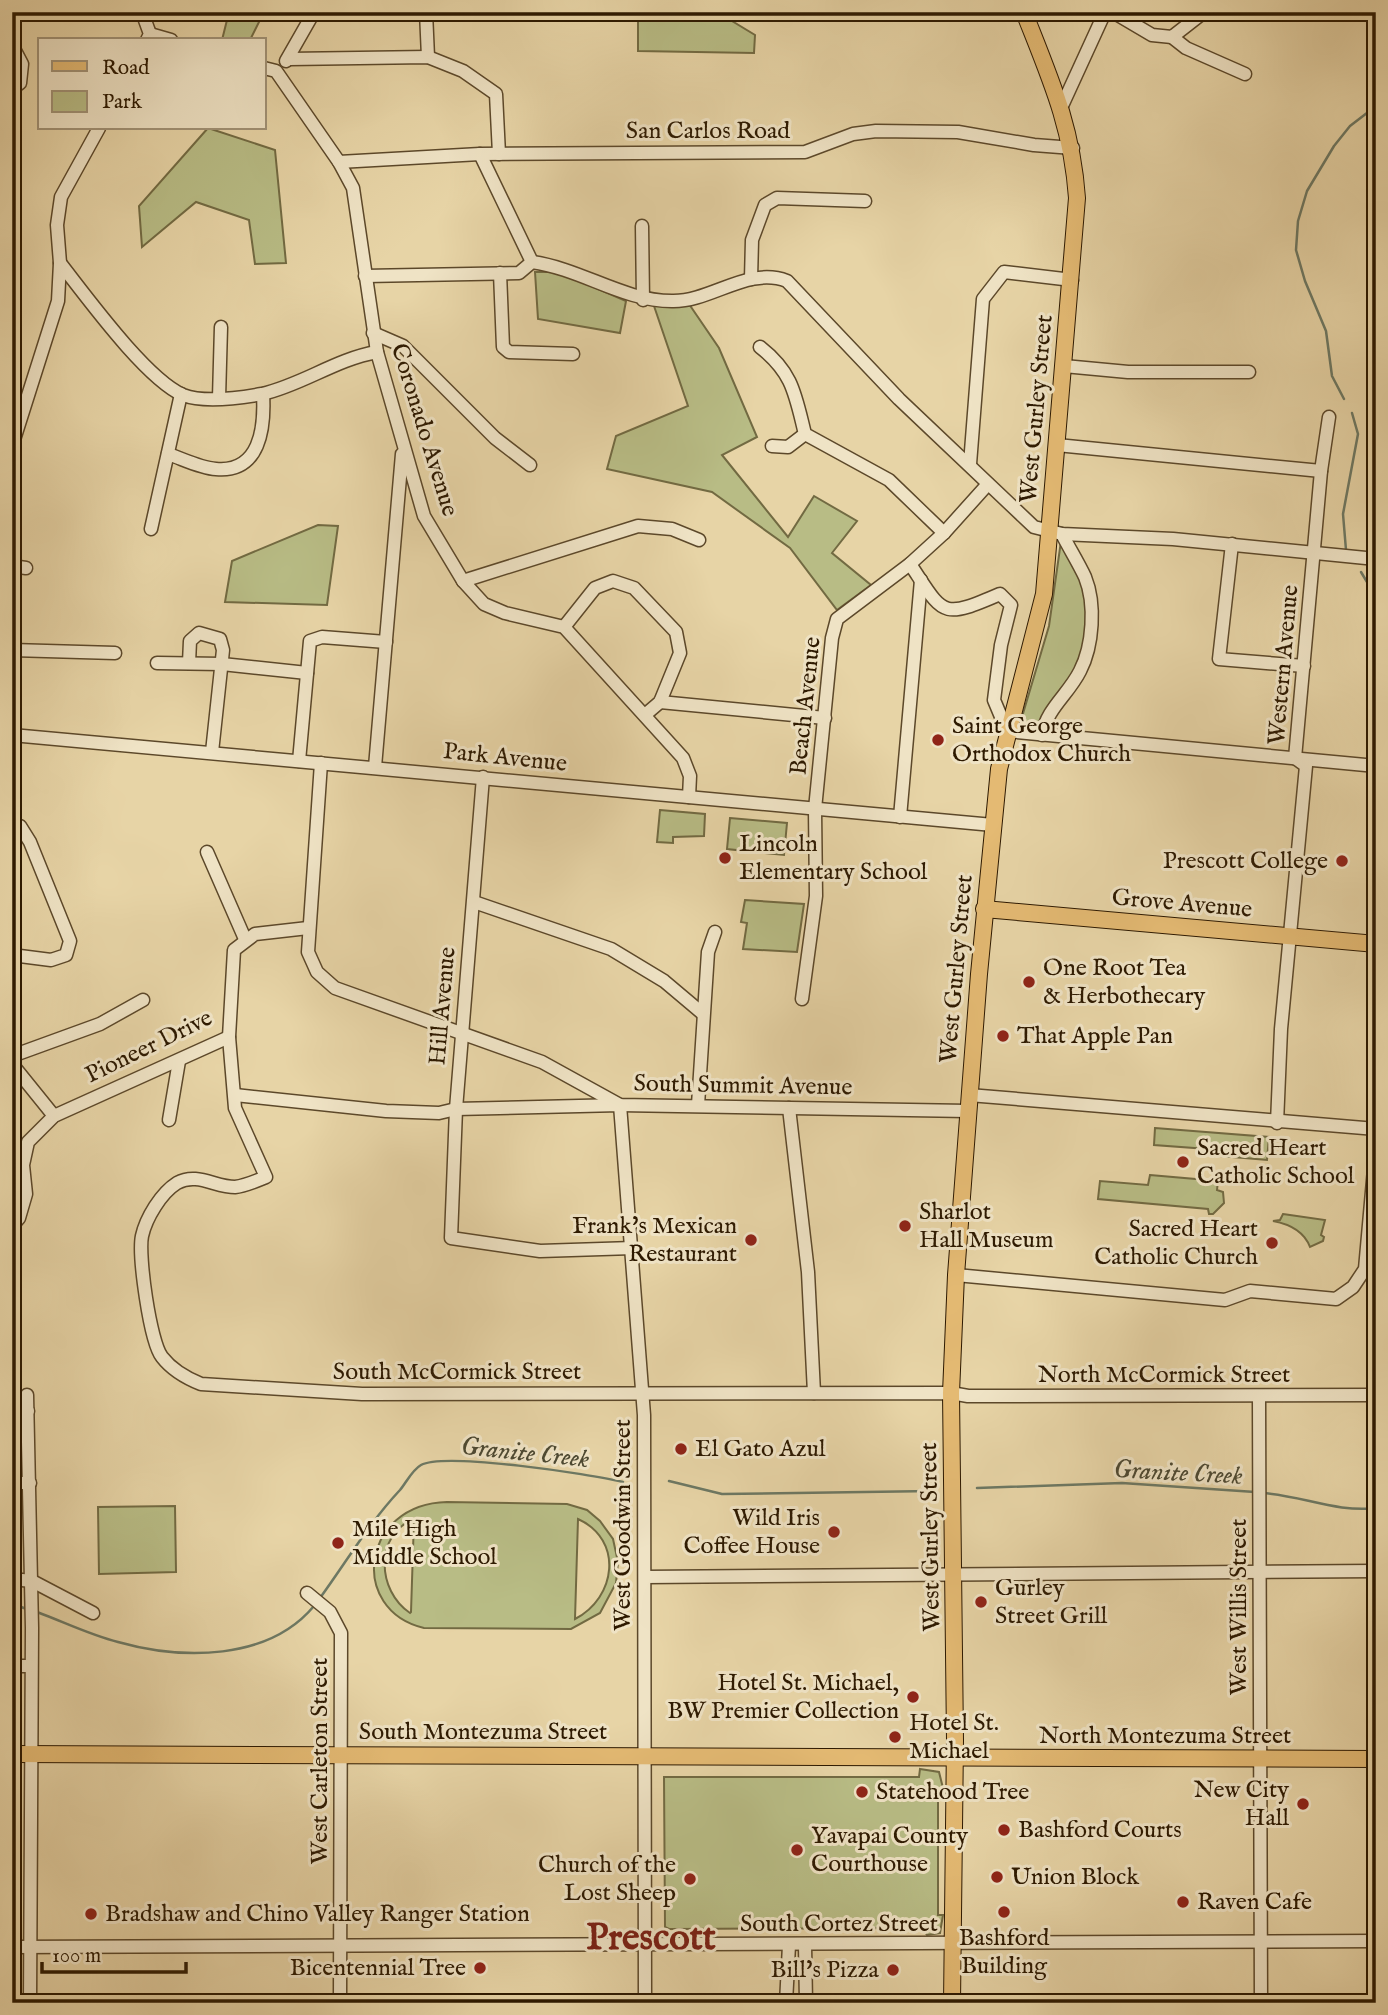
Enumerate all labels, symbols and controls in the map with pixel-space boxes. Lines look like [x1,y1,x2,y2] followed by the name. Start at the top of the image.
[38,38,266,130] legend
[102,55,150,82] text: Road
[102,89,143,116] text: Park
[626,116,790,147] street label: San Carlos Road
[1013,313,1061,505] street label: West Gurley Street
[383,340,465,520] street label: Coronado Avenue
[1262,584,1306,746] street label: Western Avenue
[783,635,829,777] street label: Beach Avenue
[952,711,1131,770] place label: Saint George Orthodox Church
[930,732,946,748] marker: Saint George Orthodox Church
[442,736,568,780] street label: Park Avenue
[739,829,928,888] place label: Lincoln Elementary School
[1163,846,1328,877] place label: Prescott College
[717,850,733,866] marker: Lincoln Elementary School
[1334,853,1350,869] marker: Prescott College
[933,873,981,1065] street label: West Gurley Street
[1111,882,1253,926] street label: Grove Avenue
[422,945,464,1067] street label: Hill Avenue
[1043,953,1206,1012] place label: One Root Tea & Herbothecary
[1021,974,1037,990] marker: One Root Tea & Herbothecary
[80,1003,218,1091] street label: Pioneer Drive
[1017,1021,1173,1052] place label: That Apple Pan
[995,1028,1011,1044] marker: That Apple Pan
[633,1069,853,1103] street label: South Summit Avenue
[1197,1133,1355,1192] place label: Sacred Heart Catholic School
[1175,1154,1191,1170] marker: Sacred Heart Catholic School
[919,1197,1054,1256] place label: Sharlot Hall Museum
[572,1211,737,1270] place label: Frank's Mexican Restaurant
[1094,1214,1258,1273] place label: Sacred Heart Catholic Church
[897,1218,913,1234] marker: Sharlot Hall Museum
[743,1232,759,1248] marker: Frank's Mexican Restaurant
[1264,1235,1280,1251] marker: Sacred Heart Catholic Church
[333,1357,581,1388] street label: South McCormick Street
[1038,1360,1290,1391] street label: North McCormick Street
[608,1419,639,1631] street label: West Goodwin Street
[459,1430,592,1476] water label: Granite Creek
[695,1434,826,1465] place label: El Gato Azul
[673,1441,689,1457] marker: El Gato Azul
[914,1442,948,1632] street label: West Gurley Street
[1113,1453,1244,1493] water label: Granite Creek
[683,1503,820,1562] place label: Wild Iris Coffee House
[352,1514,497,1573] place label: Mile High Middle School
[1224,1519,1255,1695] street label: West Willis Street
[826,1524,842,1540] marker: Wild Iris Coffee House
[330,1535,346,1551] marker: Mile High Middle School
[995,1573,1108,1632] place label: Gurley Street Grill
[973,1594,989,1610] marker: Gurley Street Grill
[305,1657,336,1865] street label: West Carleton Street
[667,1668,899,1727] place label: Hotel St. Michael, BW Premier Collection
[905,1689,921,1705] marker: Hotel St. Michael, BW Premier Collection
[909,1708,999,1767] place label: Hotel St. Michael
[359,1717,607,1748] street label: South Montezuma Street
[1039,1721,1291,1752] street label: North Montezuma Street
[887,1729,903,1745] marker: Hotel St. Michael
[1193,1775,1289,1834] place label: New City Hall
[876,1777,1029,1808] place label: Statehood Tree
[854,1784,870,1800] marker: Statehood Tree
[1295,1796,1311,1812] marker: New City Hall
[1018,1815,1182,1846] place label: Bashford Courts
[811,1821,968,1880] place label: Yavapai County Courthouse
[996,1822,1012,1838] marker: Bashford Courts
[789,1842,805,1858] marker: Yavapai County Courthouse
[538,1850,676,1909] place label: Church of the Lost Sheep
[1011,1862,1139,1893] place label: Union Block
[989,1869,1005,1885] marker: Union Block
[682,1871,698,1887] marker: Church of the Lost Sheep
[1197,1887,1312,1918] place label: Raven Cafe
[1175,1894,1191,1910] marker: Raven Cafe
[105,1899,530,1930] place label: Bradshaw and Chino Valley Ranger Station
[996,1904,1012,1920] marker: Bashford Building
[83,1906,99,1922] marker: Bradshaw and Chino Valley Ranger Station
[740,1909,938,1940] street label: South Cortez Street
[586,1915,716,1963] district label: Prescott
[959,1923,1049,1982] place label: Bashford Building
[42,1931,186,1975] scale bar
[52,1943,101,1970] text: 100 m
[290,1953,466,1984] place label: Bicentennial Tree
[771,1955,880,1986] place label: Bill's Pizza
[472,1960,488,1976] marker: Bicentennial Tree
[885,1962,901,1978] marker: Bill's Pizza

